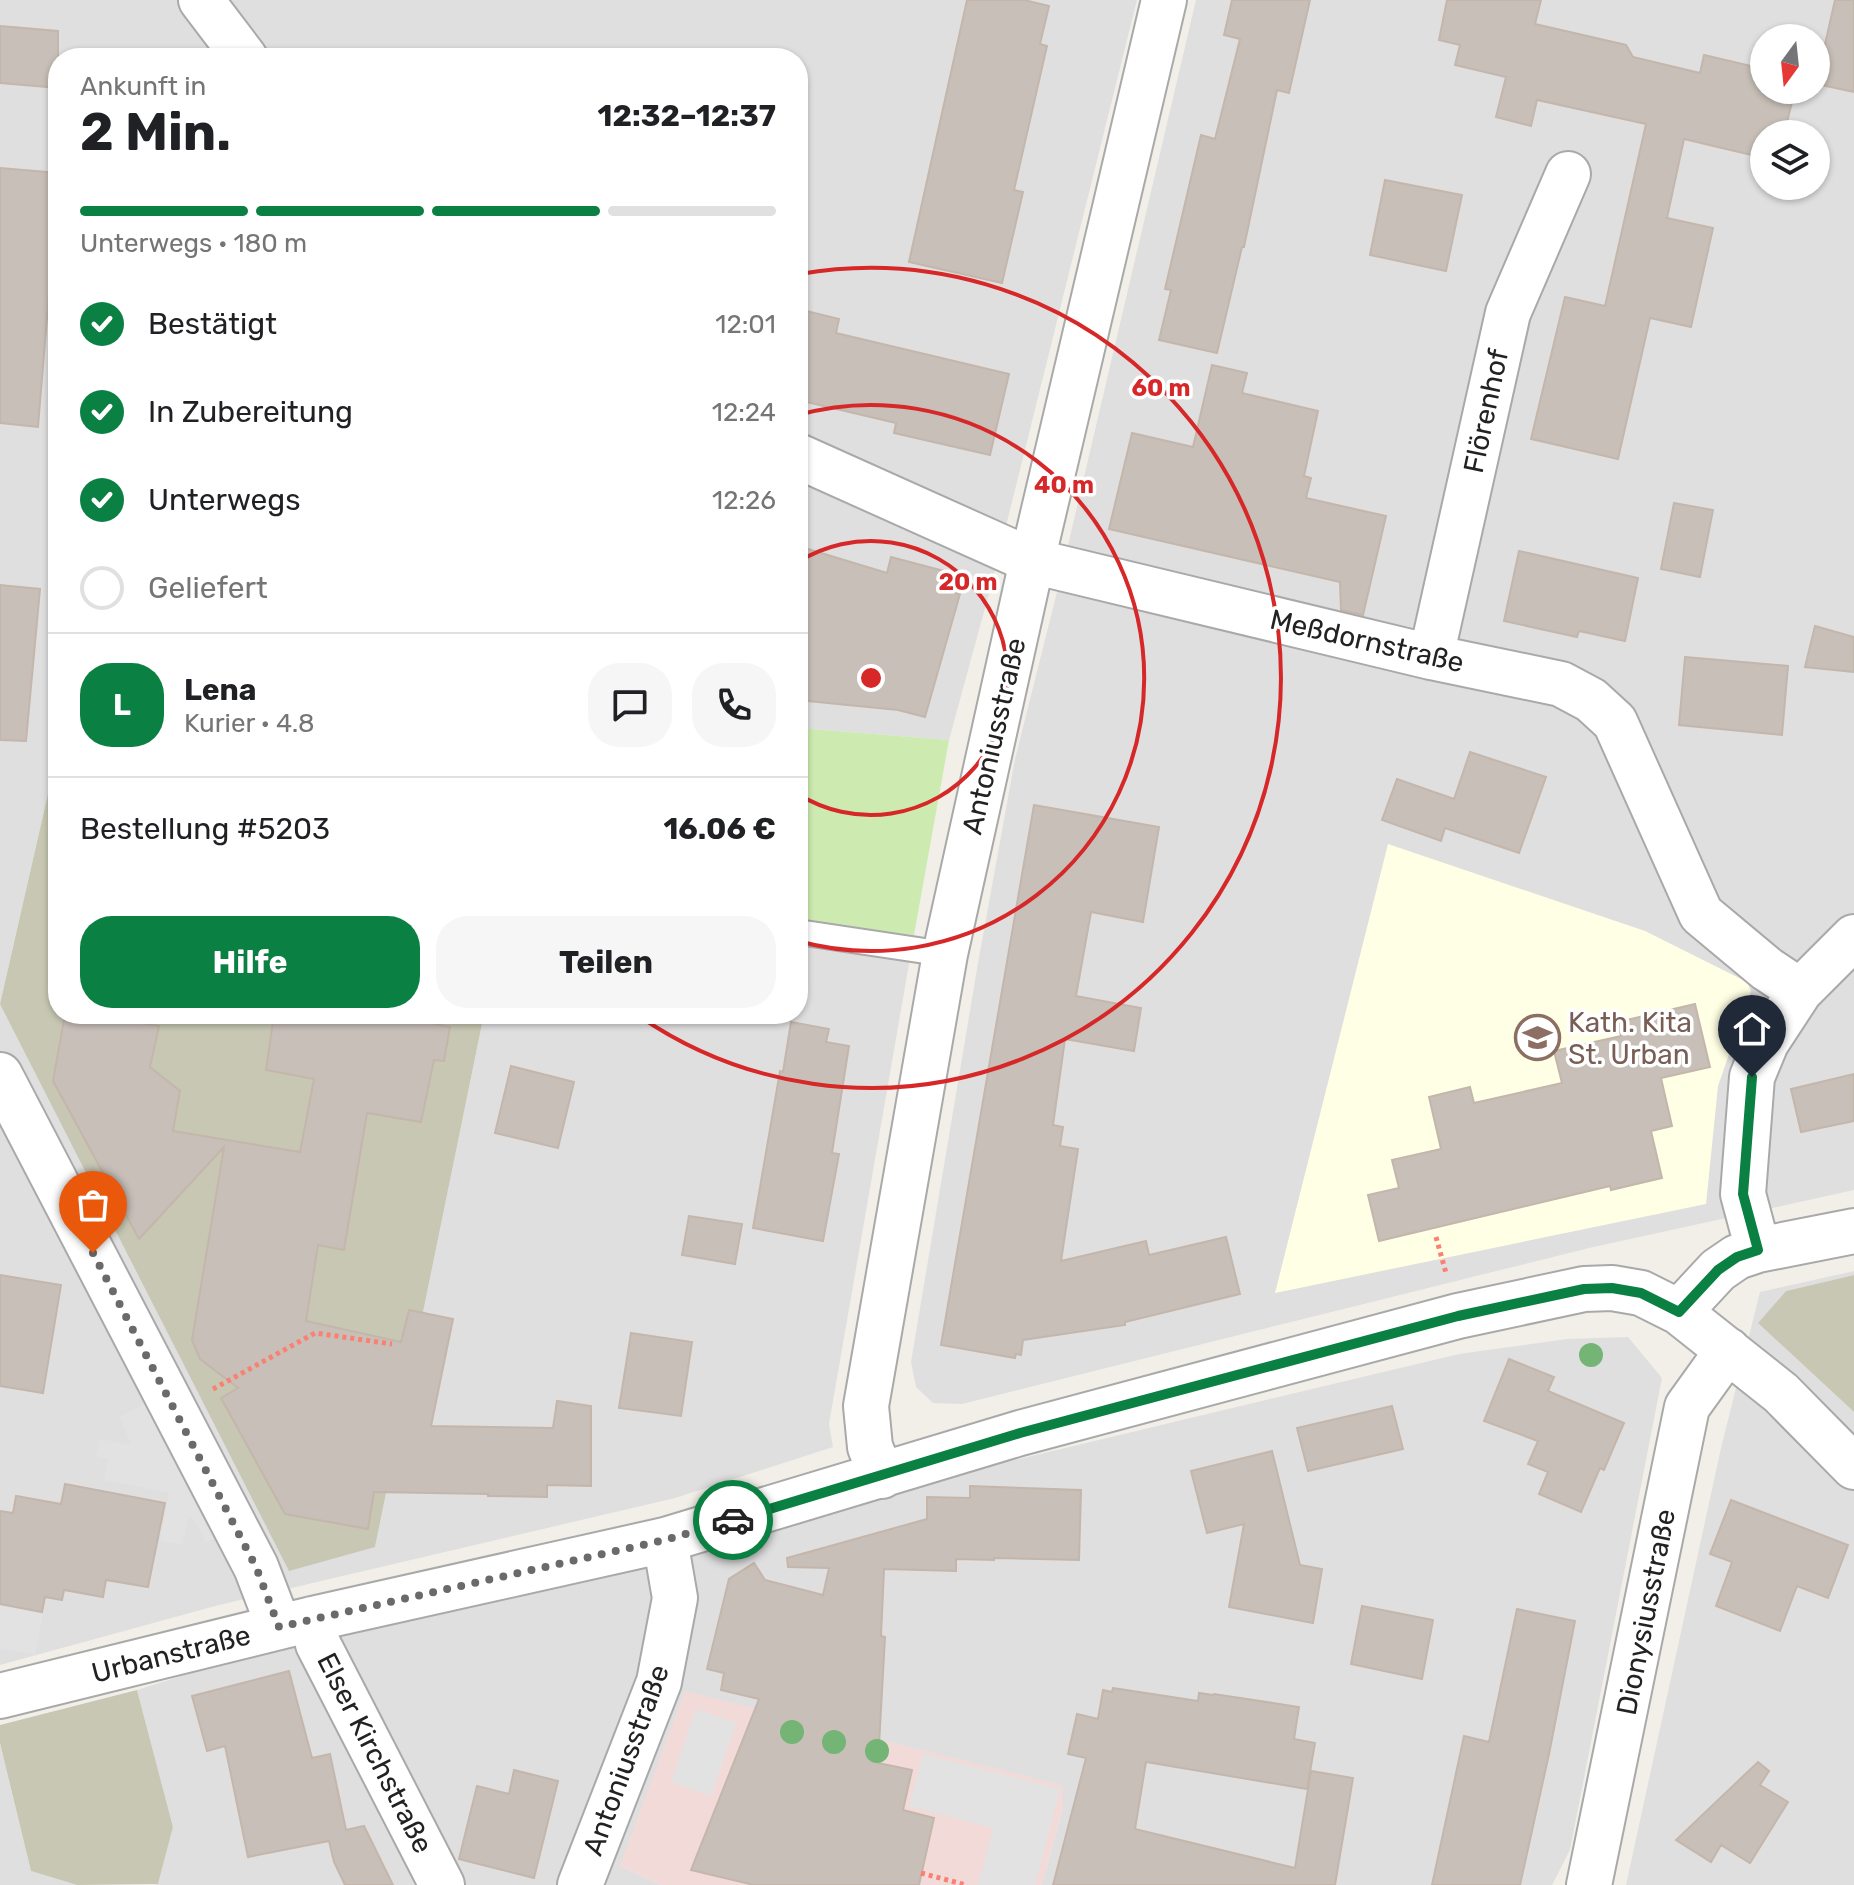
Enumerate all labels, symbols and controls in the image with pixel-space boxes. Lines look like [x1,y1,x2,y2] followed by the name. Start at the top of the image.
[1750,24,1830,104] north arrow
[1750,24,1830,200] map controls
[80,71,206,102] text: Ankunft in
[598,98,776,134] text: 12:32–12:37
[80,101,231,163] text: 2 Min.
[1750,120,1830,200] button: layers
[80,228,307,259] text: Unterwegs · 180 m
[80,302,124,346] icon: check
[148,306,277,342] text: Bestätigt
[715,309,776,340] text: 12:01
[1457,346,1515,476] street label: Flörenhof
[1131,374,1191,402] text: 60 m
[80,390,124,434] icon: check
[148,394,353,430] text: In Zubereitung
[712,397,776,428] text: 12:24
[1034,471,1094,499] text: 40 m
[80,478,124,522] icon: check
[148,482,301,518] text: Unterwegs
[712,485,776,516] text: 12:26
[938,568,998,596] text: 20 m
[148,570,268,606] text: Geliefert
[1267,603,1467,679] street label: Meßdornstraße
[955,635,1033,837] street label: Antoniusstraße
[588,663,672,747] button: chat
[692,663,776,747] button: phone
[857,664,885,692] centre of rings
[184,672,257,708] text: Lena
[113,687,131,723] text: L
[184,708,315,739] text: Kurier · 4.8
[80,811,330,847] text: Bestellung #5203
[663,811,776,847] text: 16.06 €
[80,916,420,1008] button: Hilfe
[436,916,776,1008] button: Teilen
[1718,995,1786,1077] pin
[1568,1006,1692,1071] place label: Kath. Kita St. Urban
[1730,1007,1774,1051] icon: home
[1513,1014,1561,1062] school or university icon: Kath. Kita St. Urban
[59,1171,127,1253] pin
[71,1183,115,1227] icon: bag
[693,1480,773,1560] courier
[711,1498,755,1542] icon: car
[1610,1506,1682,1718] street label: Dionysiusstraße
[88,1618,254,1690] street label: Urbanstraße
[310,1647,440,1859] street label: Elser Kirchstraße
[576,1660,676,1860] street label: Antoniusstraße

